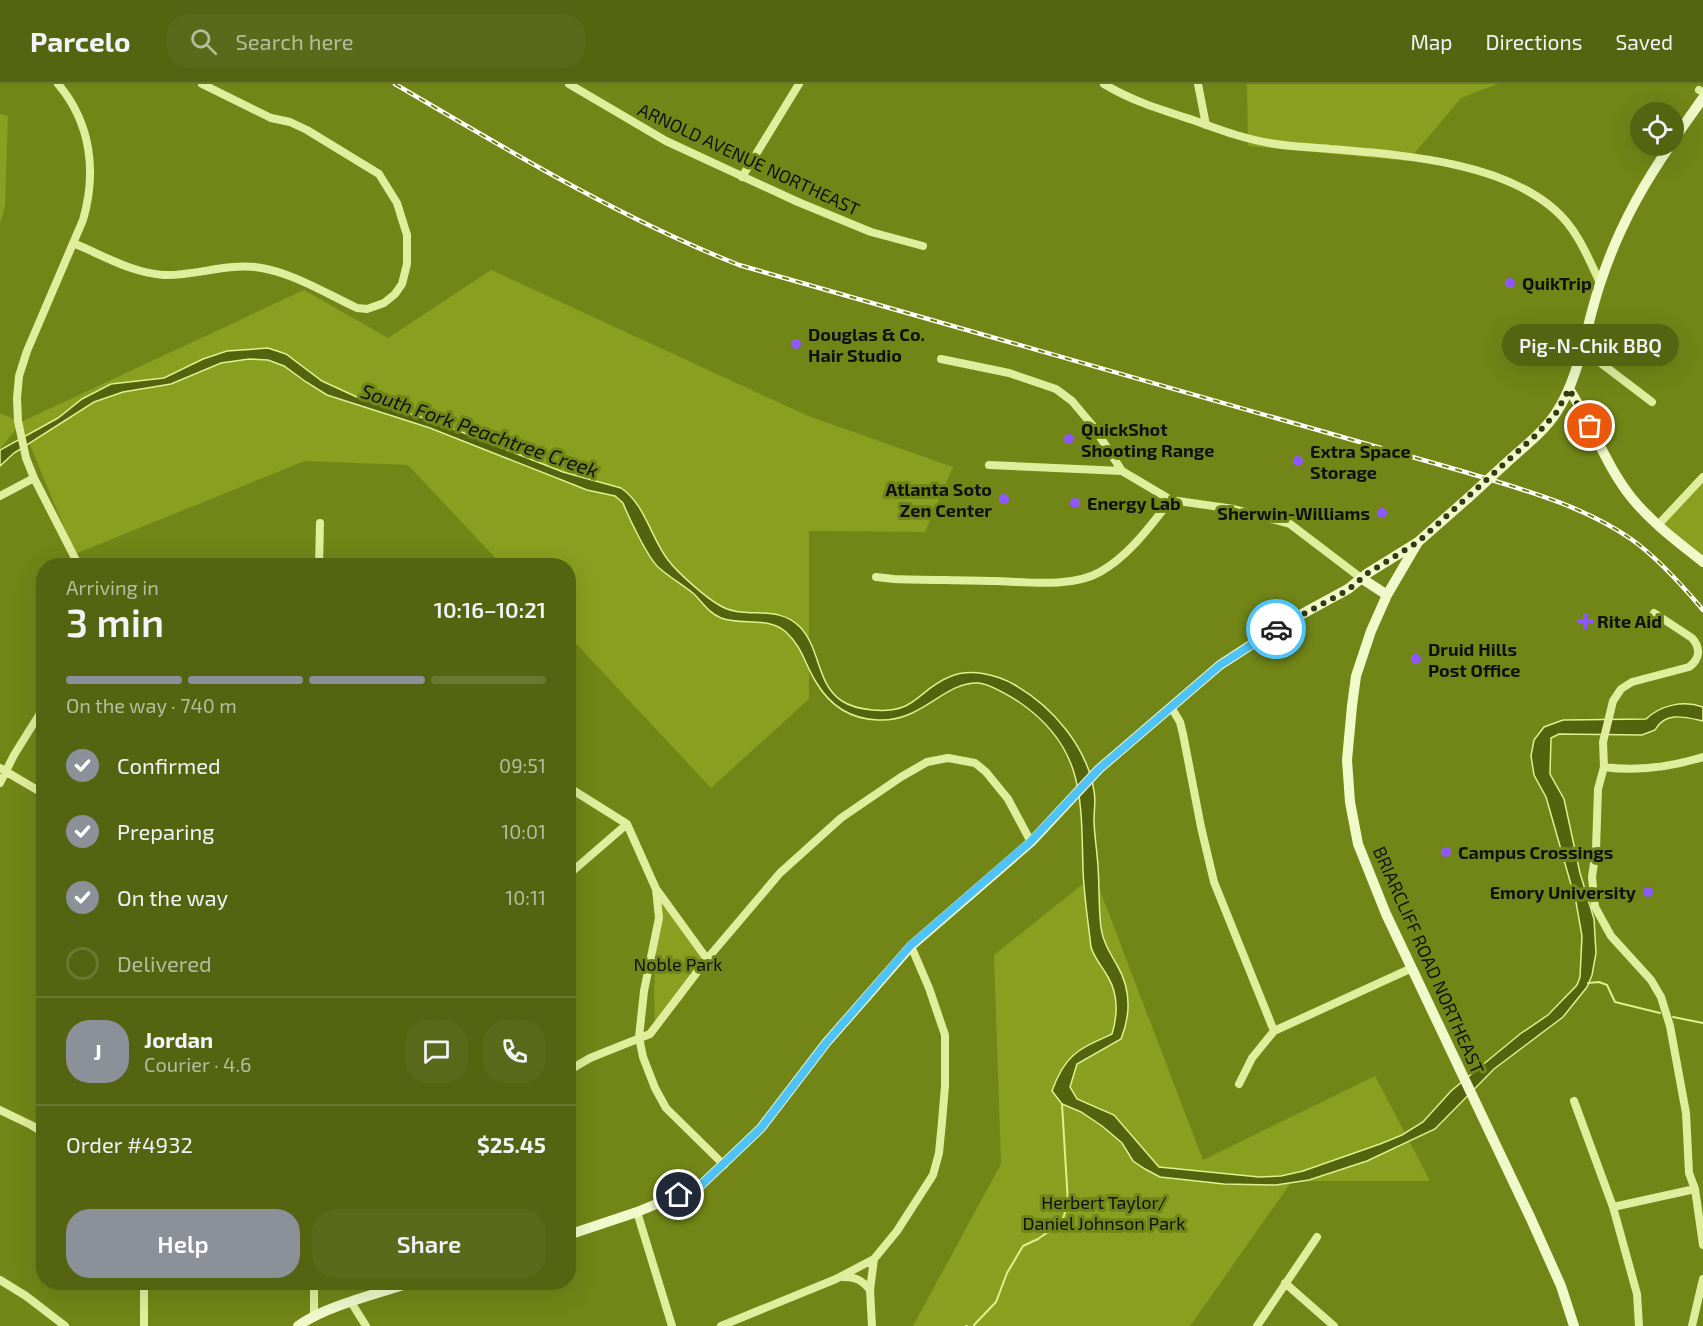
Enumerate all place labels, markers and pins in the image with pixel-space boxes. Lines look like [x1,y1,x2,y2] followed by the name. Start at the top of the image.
[1522,272,1592,294] place label: QuikTrip
[1503,276,1517,290] marker: QuikTrip
[808,323,925,366] place label: Douglas & Co. Hair Studio
[1502,324,1678,366] callout: Pig-N-Chik BBQ
[789,337,803,351] marker: Douglas & Co. Hair Studio
[1564,400,1615,451] pin
[1081,418,1214,461] place label: QuickShot Shooting Range
[1062,432,1076,446] marker: QuickShot Shooting Range
[1310,440,1411,483] place label: Extra Space Storage
[1291,454,1305,468] marker: Extra Space Storage
[885,478,992,521] place label: Atlanta Soto Zen Center
[997,492,1011,506] marker: Atlanta Soto Zen Center
[1087,492,1181,514] place label: Energy Lab
[1068,496,1082,510] marker: Energy Lab
[1217,502,1370,524] place label: Sherwin-Williams
[1375,506,1389,520] marker: Sherwin-Williams
[1597,610,1662,632] place label: Rite Aid
[1578,614,1592,628] marker: Rite Aid
[1428,638,1520,681] place label: Druid Hills Post Office
[1409,652,1423,666] marker: Druid Hills Post Office
[1458,841,1613,863] place label: Campus Crossings
[1439,845,1453,859] marker: Campus Crossings
[1490,881,1637,903] place label: Emory University
[1641,885,1655,899] marker: Emory University
[653,1169,704,1220] pin

